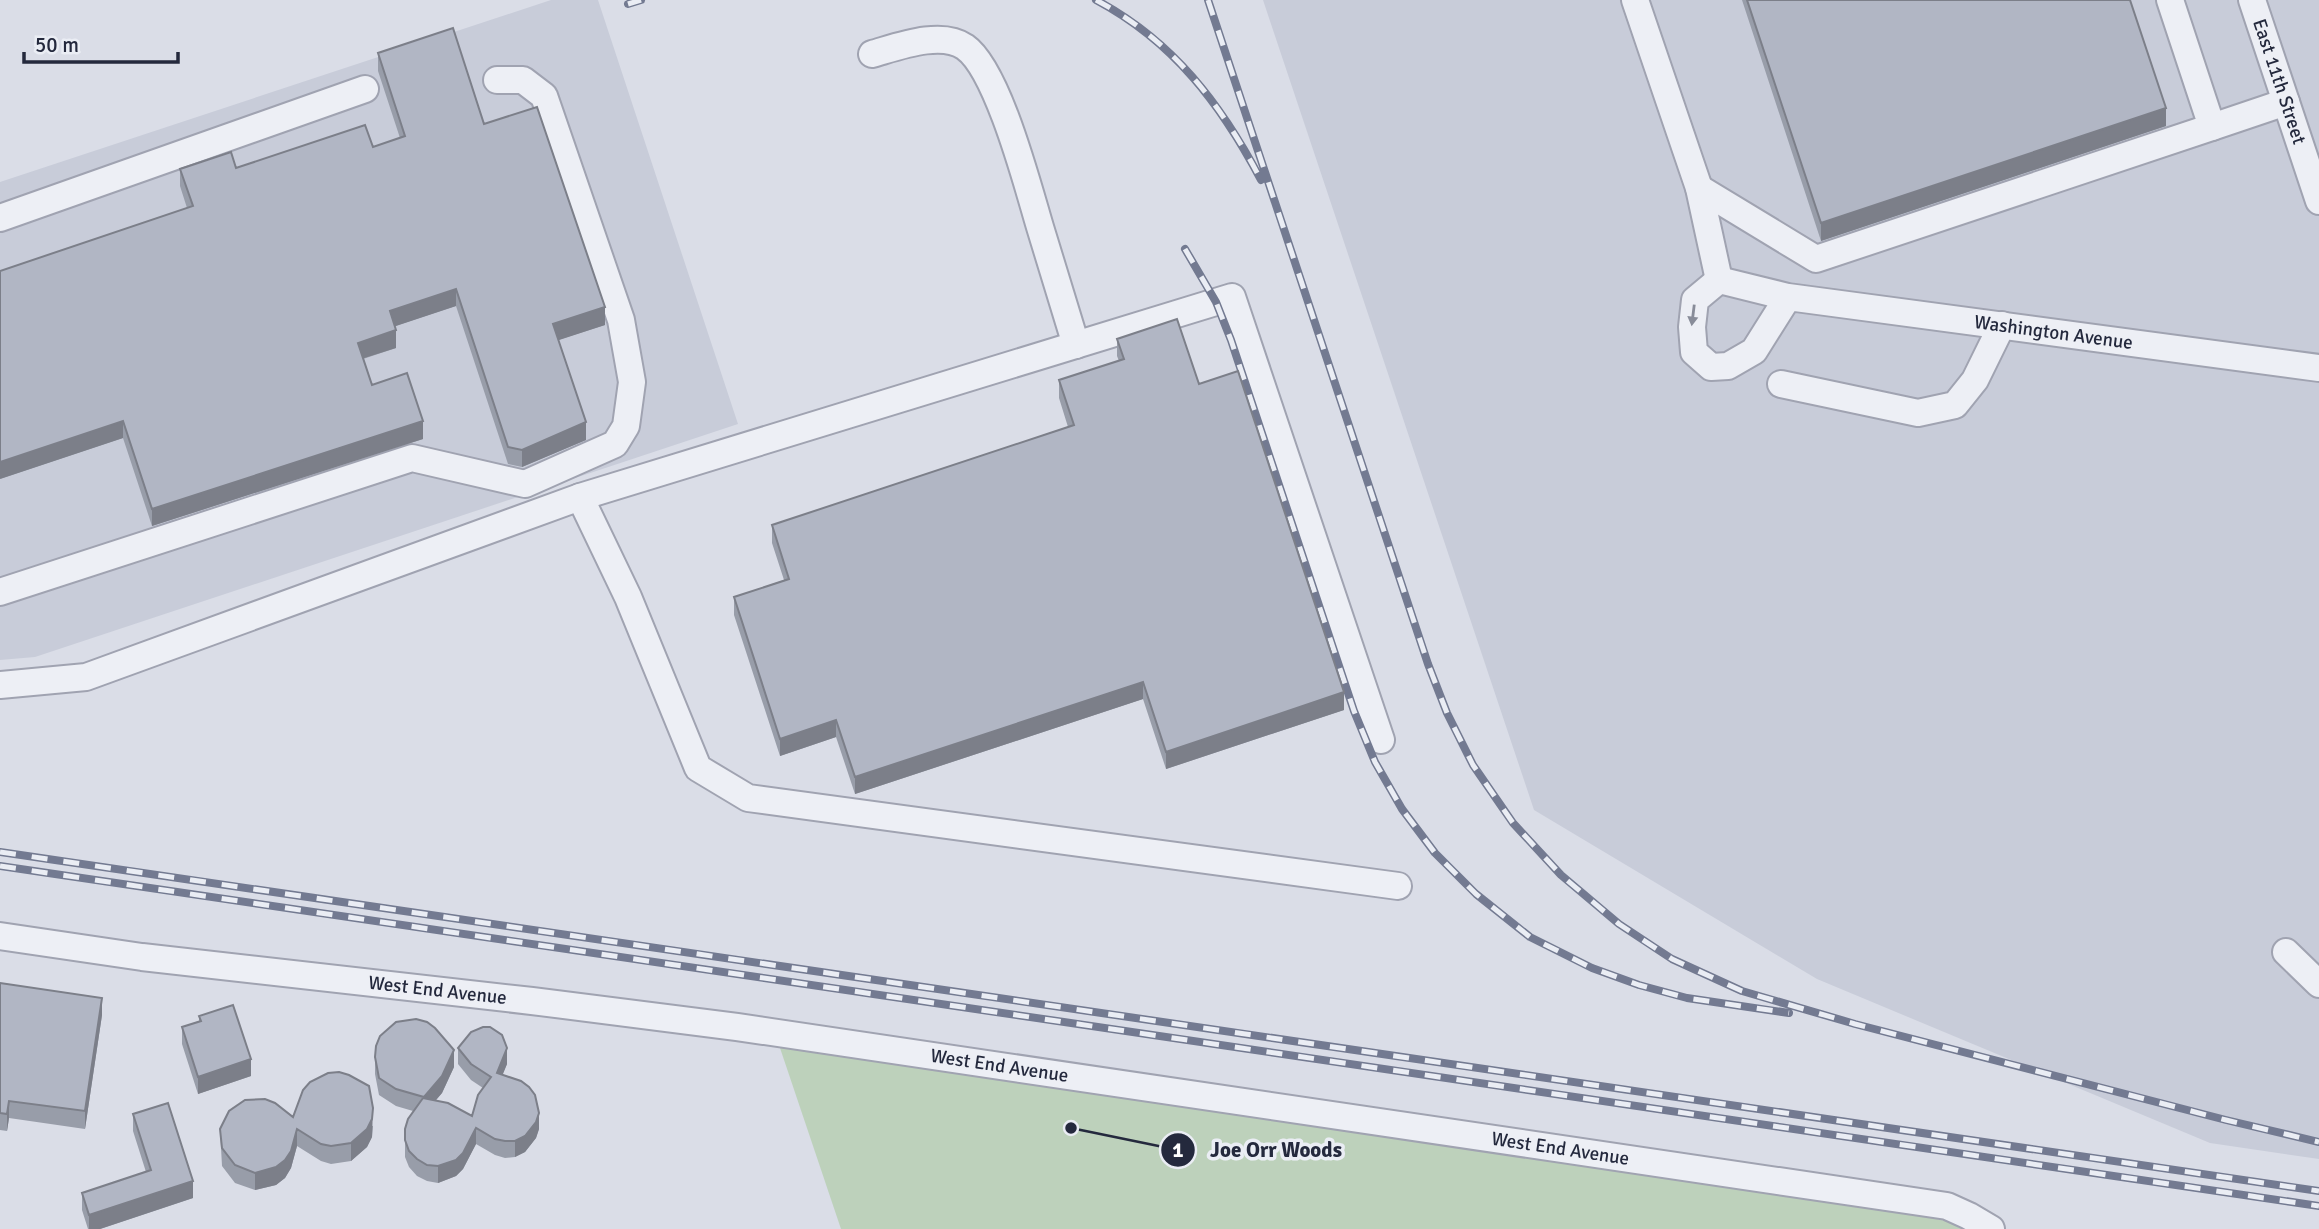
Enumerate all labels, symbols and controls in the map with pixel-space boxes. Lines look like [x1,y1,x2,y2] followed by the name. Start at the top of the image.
[2247,16,2311,148] street label: East 11th Street
[24,21,178,65] scale bar
[35,32,79,58] text: 50 m
[1688,305,1699,327] one-way arrow
[1973,310,2134,355] street label: Washington Avenue
[367,971,508,1010] street label: West End Avenue
[929,1044,1070,1088] street label: West End Avenue
[1490,1127,1631,1171] street label: West End Avenue
[1161,1129,1356,1171] callout: Joe Orr Woods
[1172,1137,1184,1163] text: 1
[1210,1137,1342,1163] text: Joe Orr Woods

